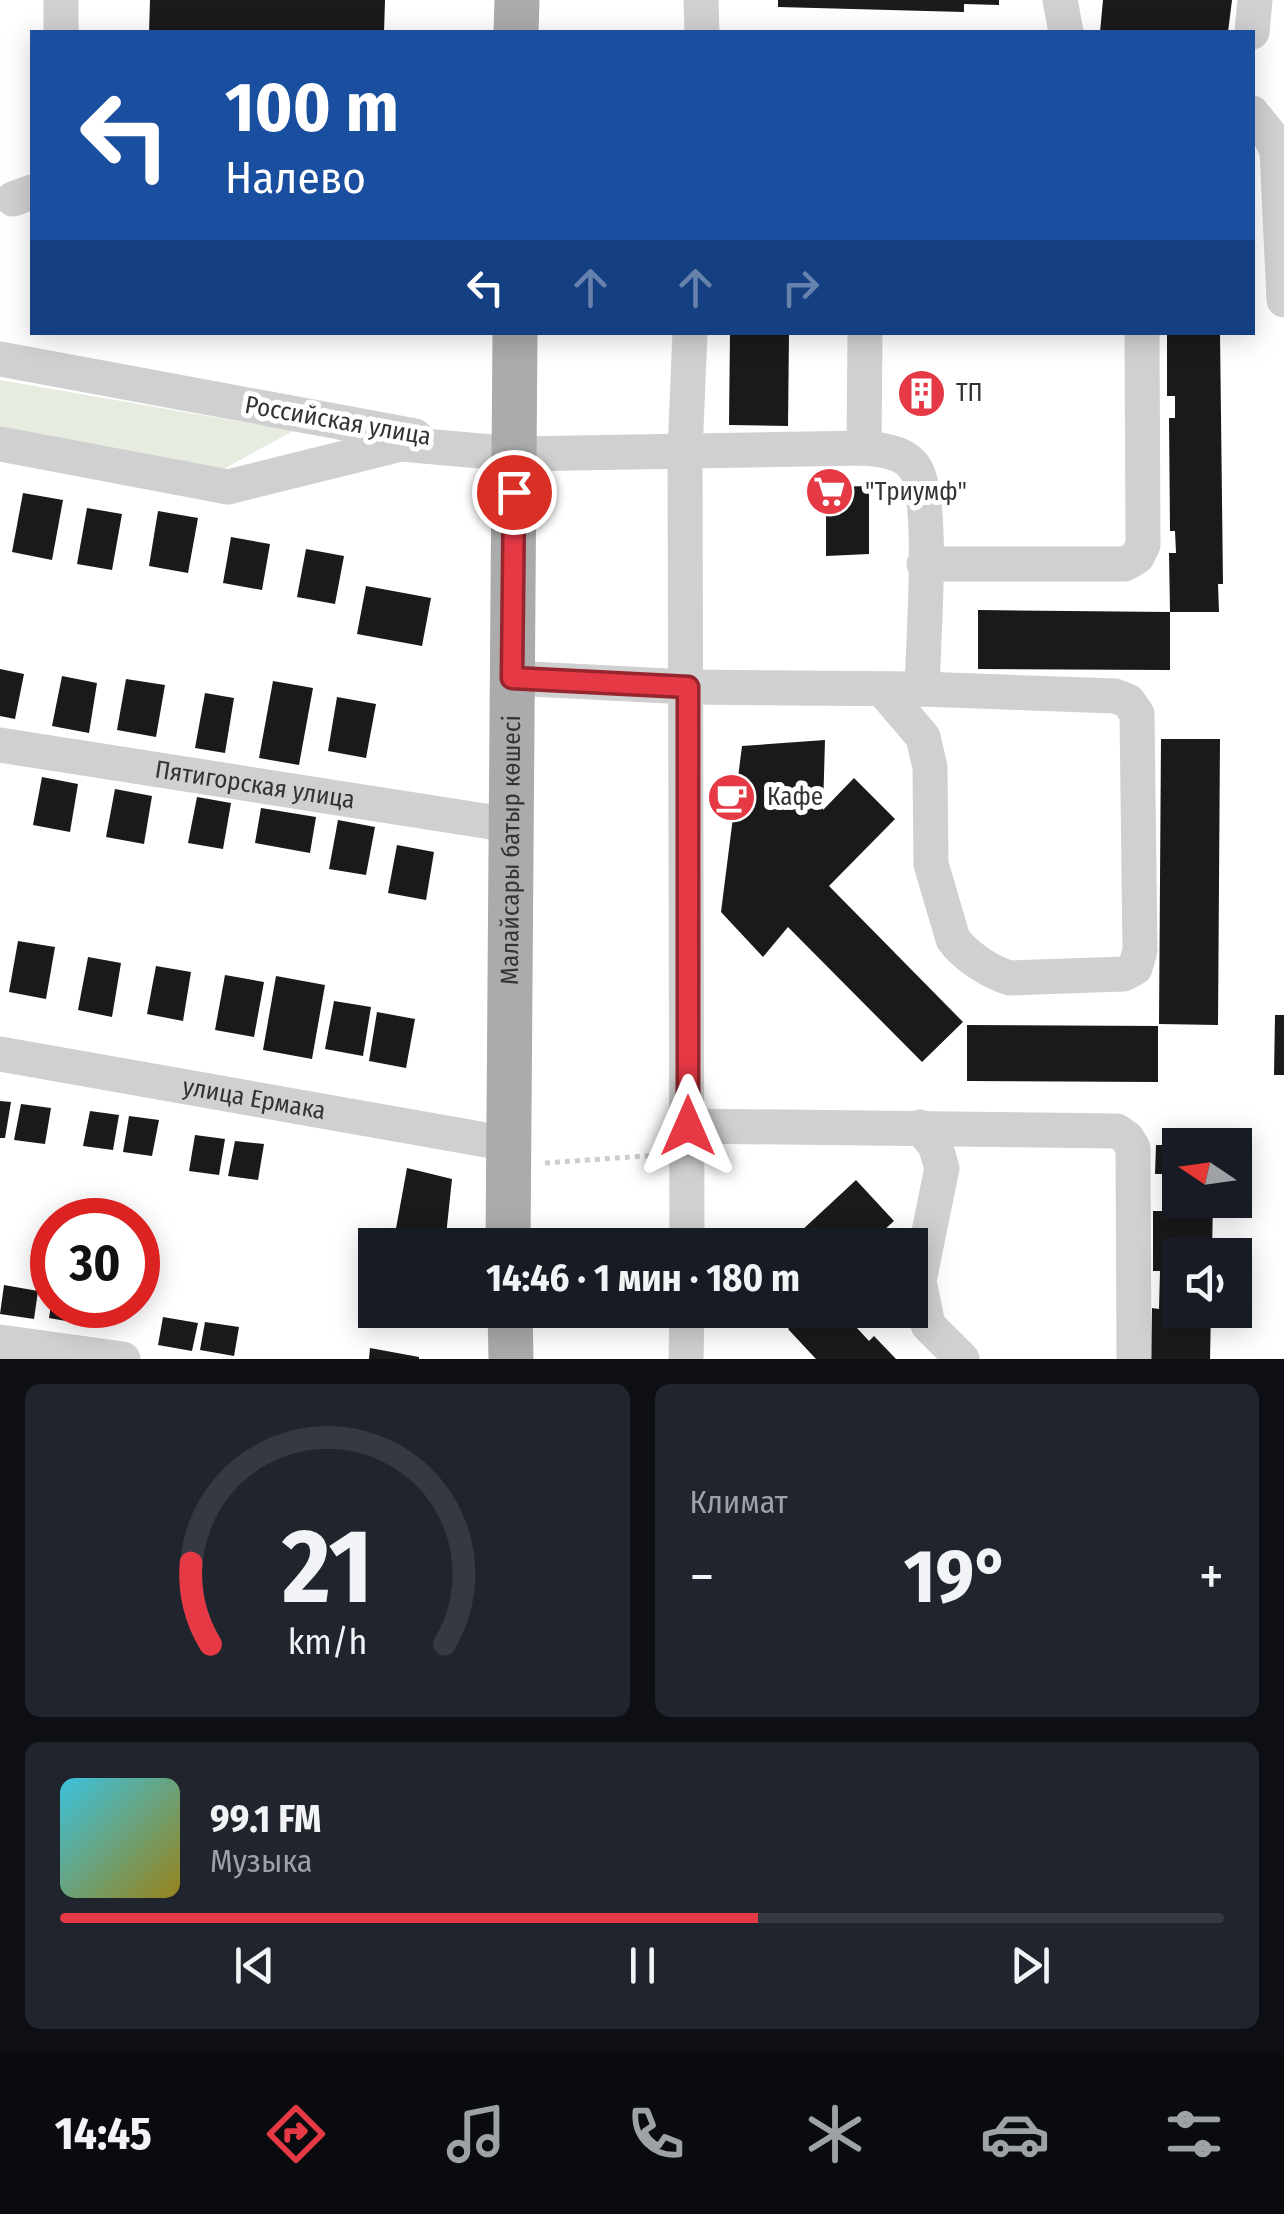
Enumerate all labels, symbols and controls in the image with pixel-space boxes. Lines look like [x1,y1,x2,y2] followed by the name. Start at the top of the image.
[225,66,399,150] text: 100 m
[60,70,190,200] icon: left
[225,151,366,205] text: Налево
[458,260,513,315] icon: left
[563,260,618,315] icon: ahead
[668,260,723,315] icon: ahead
[773,260,828,315] icon: right
[895,367,947,419] building icon: ТП
[956,378,983,408] place label: ТП
[243,390,433,452] street label: Российская улица
[472,450,557,535] pin
[487,465,542,520] icon: arrive
[804,466,856,518] supermarket icon: "Триумф"
[865,477,967,507] place label: "Триумф"
[495,715,527,985] street label: Малайсары батыр көшесі
[153,755,357,815] street label: Пятигорская улица
[706,771,758,823] cafe icon: Кафе
[767,782,823,812] place label: Кафе
[180,1072,328,1126] street label: улица Ермака
[636,1074,740,1178] position arrow
[1162,1128,1252,1218] north arrow
[1162,1128,1252,1328] map controls
[30,1198,160,1328] speed limit sign: 30
[1162,1238,1252,1328] button: sound
[486,1255,800,1301] text: 14:46 · 1 мин · 180 m
[690,1483,788,1521] text: Климат
[281,1505,372,1630] text: 21
[904,1532,1009,1622] text: 19°
[690,1544,714,1610] text: −
[1199,1544,1224,1610] text: +
[287,1621,367,1663] text: km/h
[210,1796,321,1842] text: 99.1 FM
[210,1842,313,1880] text: Музыка
[227,1938,282,1993] icon: previous
[615,1938,670,1993] icon: pause
[1003,1938,1058,1993] icon: next
[261,2099,331,2169] icon: directions
[441,2099,511,2169] icon: music
[621,2099,691,2169] icon: phone
[800,2099,870,2169] icon: climate
[980,2099,1050,2169] icon: car
[1159,2099,1229,2169] icon: filters
[55,2107,152,2161] text: 14:45

